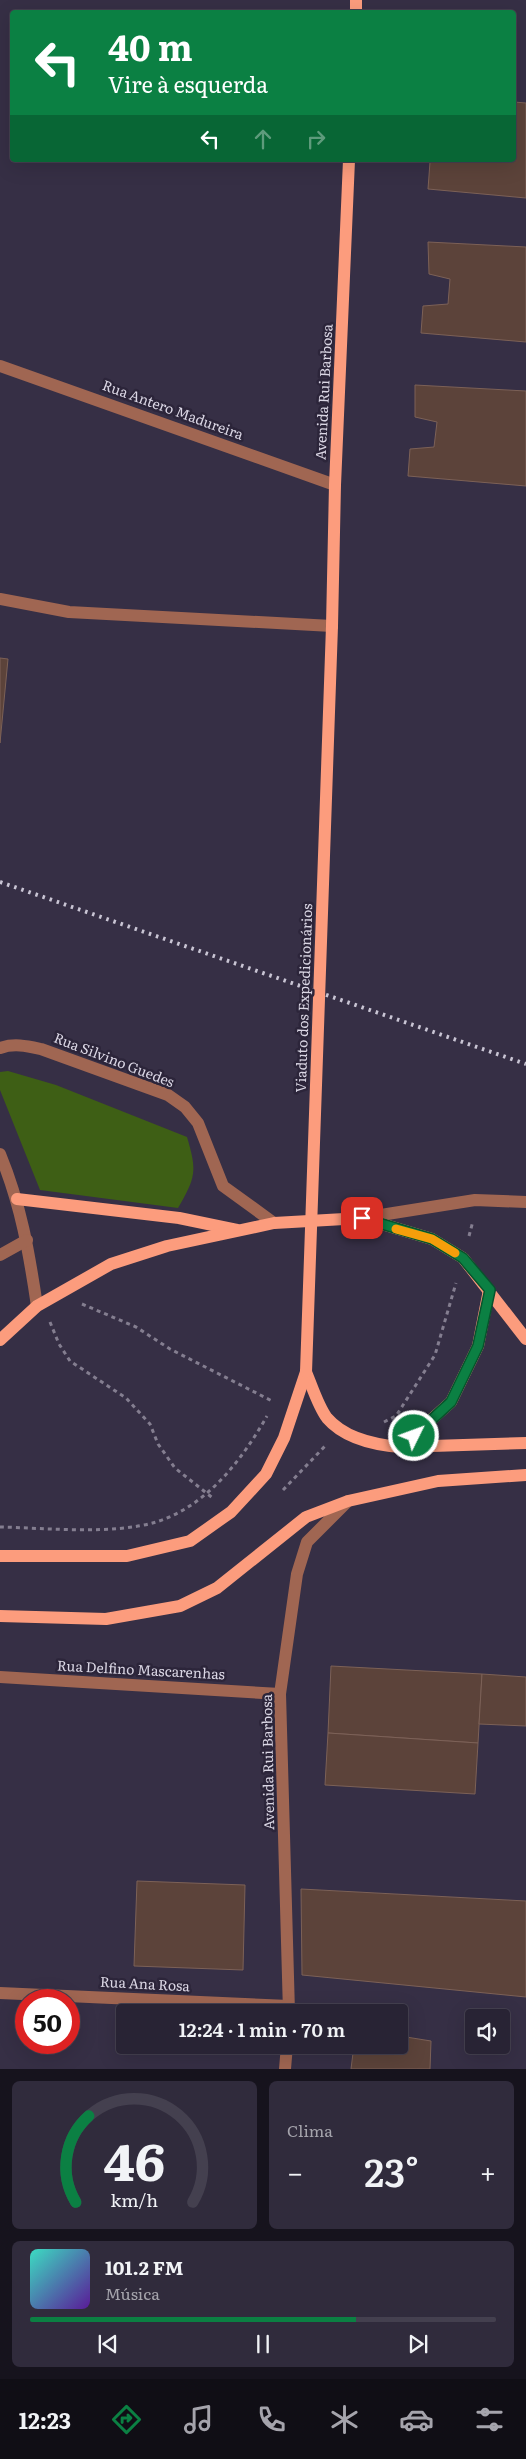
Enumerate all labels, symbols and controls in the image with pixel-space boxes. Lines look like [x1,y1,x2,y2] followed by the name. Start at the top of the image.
[108,20,193,72] text: 40 m
[25,30,90,95] icon: left
[108,67,268,100] text: Vire à esquerda
[196,125,224,153] icon: left
[249,125,277,153] icon: ahead
[302,125,330,153] icon: right
[309,323,337,460] street label: Avenida Rui Barbosa
[100,374,247,444] street label: Rua Antero Madureira
[290,903,316,1093] street label: Viaduto dos Expedicionários
[51,1027,178,1091] street label: Rua Silvino Guedes
[341,1197,383,1239] pin
[348,1204,376,1232] icon: arrive
[387,1409,439,1461] position arrow
[57,1655,225,1683] street label: Rua Delfino Mascarenhas
[256,1693,278,1830] street label: Avenida Rui Barbosa
[100,1971,191,1995] street label: Rua Ana Rosa
[15,1989,80,2054] speed limit sign: 50
[465,2009,510,2054] map controls
[465,2009,510,2054] button: sound
[179,2015,345,2043] text: 12:24 · 1 min · 70 m
[287,2118,333,2142] text: Clima
[104,2120,165,2197] text: 46
[364,2142,419,2199] text: 23°
[287,2150,303,2192] text: −
[480,2150,496,2192] text: +
[111,2186,158,2213] text: km/h
[105,2253,183,2281] text: 101.2 FM
[105,2281,160,2305] text: Música
[94,2330,122,2358] icon: previous
[249,2330,277,2358] icon: pause
[404,2330,432,2358] icon: next
[109,2402,144,2437] icon: directions
[181,2402,216,2437] icon: music
[254,2402,289,2437] icon: phone
[327,2402,362,2437] icon: climate
[399,2402,434,2437] icon: car
[472,2402,507,2437] icon: filters
[19,2403,71,2436] text: 12:23

